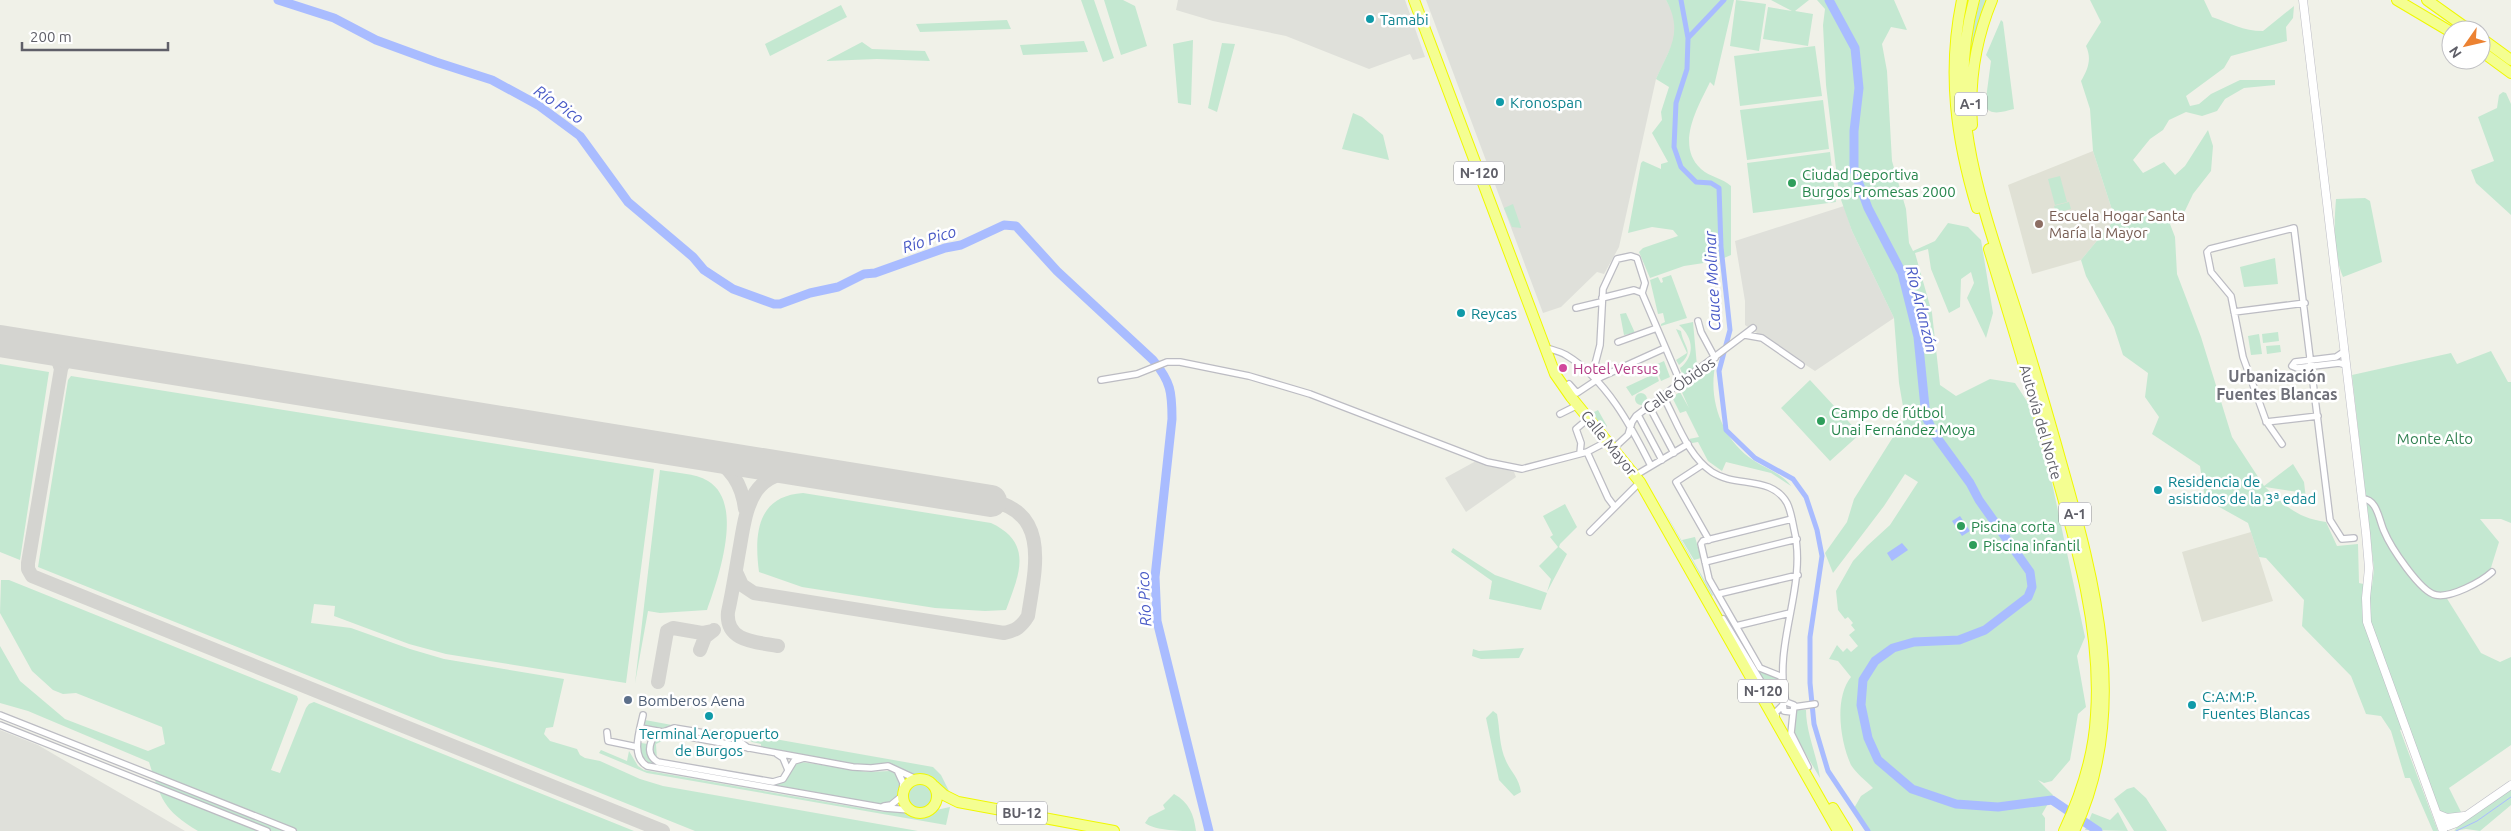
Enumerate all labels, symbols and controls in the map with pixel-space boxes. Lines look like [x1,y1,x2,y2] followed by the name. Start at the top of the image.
[1380,11,1429,28] place label: Tamabi
[1364,13,1376,25] marker: Tamabi
[22,20,169,52] scale bar
[2441,20,2491,70] north arrow
[30,28,72,45] text: 200 m
[2446,43,2465,61] text: N
[531,81,587,127] water label: Río Pico
[1955,92,1987,116] road number: A-1
[1510,94,1582,111] place label: Kronospan
[1494,96,1506,108] marker: Kronospan
[1454,162,1504,184] road number: N-120
[1802,166,1956,200] place label: Ciudad Deportiva Burgos Promesas 2000
[1786,177,1798,189] marker: Ciudad Deportiva Burgos Promesas 2000
[2049,207,2185,241] place label: Escuela Hogar Santa María la Mayor
[2033,218,2045,230] marker: Escuela Hogar Santa María la Mayor
[900,222,958,256] water label: Río Pico
[1700,230,1724,332] water label: Cauce Molinar
[1902,264,1942,354] water label: Río Arlanzón
[1471,305,1517,322] place label: Reycas
[1455,307,1467,319] marker: Reycas
[1640,353,1718,417] street label: Calle Óbidos
[1573,360,1658,377] place label: Hotel Versus
[1557,362,1569,374] marker: Hotel Versus
[2016,363,2066,481] street label: Autovía del Norte
[2216,367,2338,403] district label: Urbanización Fuentes Blancas
[1831,404,1975,438] place label: Campo de fútbol Unai Fernández Moya
[1578,407,1641,479] street label: Calle Mayor
[1815,415,1827,427] marker: Campo de fútbol Unai Fernández Moya
[2397,430,2473,447] park label: Monte Alto
[2168,473,2316,507] place label: Residencia de asistidos de la 3ª edad
[2152,484,2164,496] marker: Residencia de asistidos de la 3ª edad
[2059,502,2091,526] road number: A-1
[1971,518,2055,535] place label: Piscina corta
[1955,520,1967,532] marker: Piscina corta
[1983,537,2080,554] place label: Piscina infantil
[1967,539,1979,551] marker: Piscina infantil
[1134,571,1154,627] water label: Río Pico
[1738,679,1788,702] road number: N-120
[2202,688,2310,722] place label: C:A:M:P. Fuentes Blancas
[638,692,745,709] place label: Bomberos Aena
[622,694,634,706] marker: Bomberos Aena
[2186,699,2198,711] marker: C:A:M:P. Fuentes Blancas
[703,710,715,722] marker: Terminal Aeropuerto de Burgos
[639,725,779,759] place label: Terminal Aeropuerto de Burgos
[997,801,1047,824] road number: BU-12

